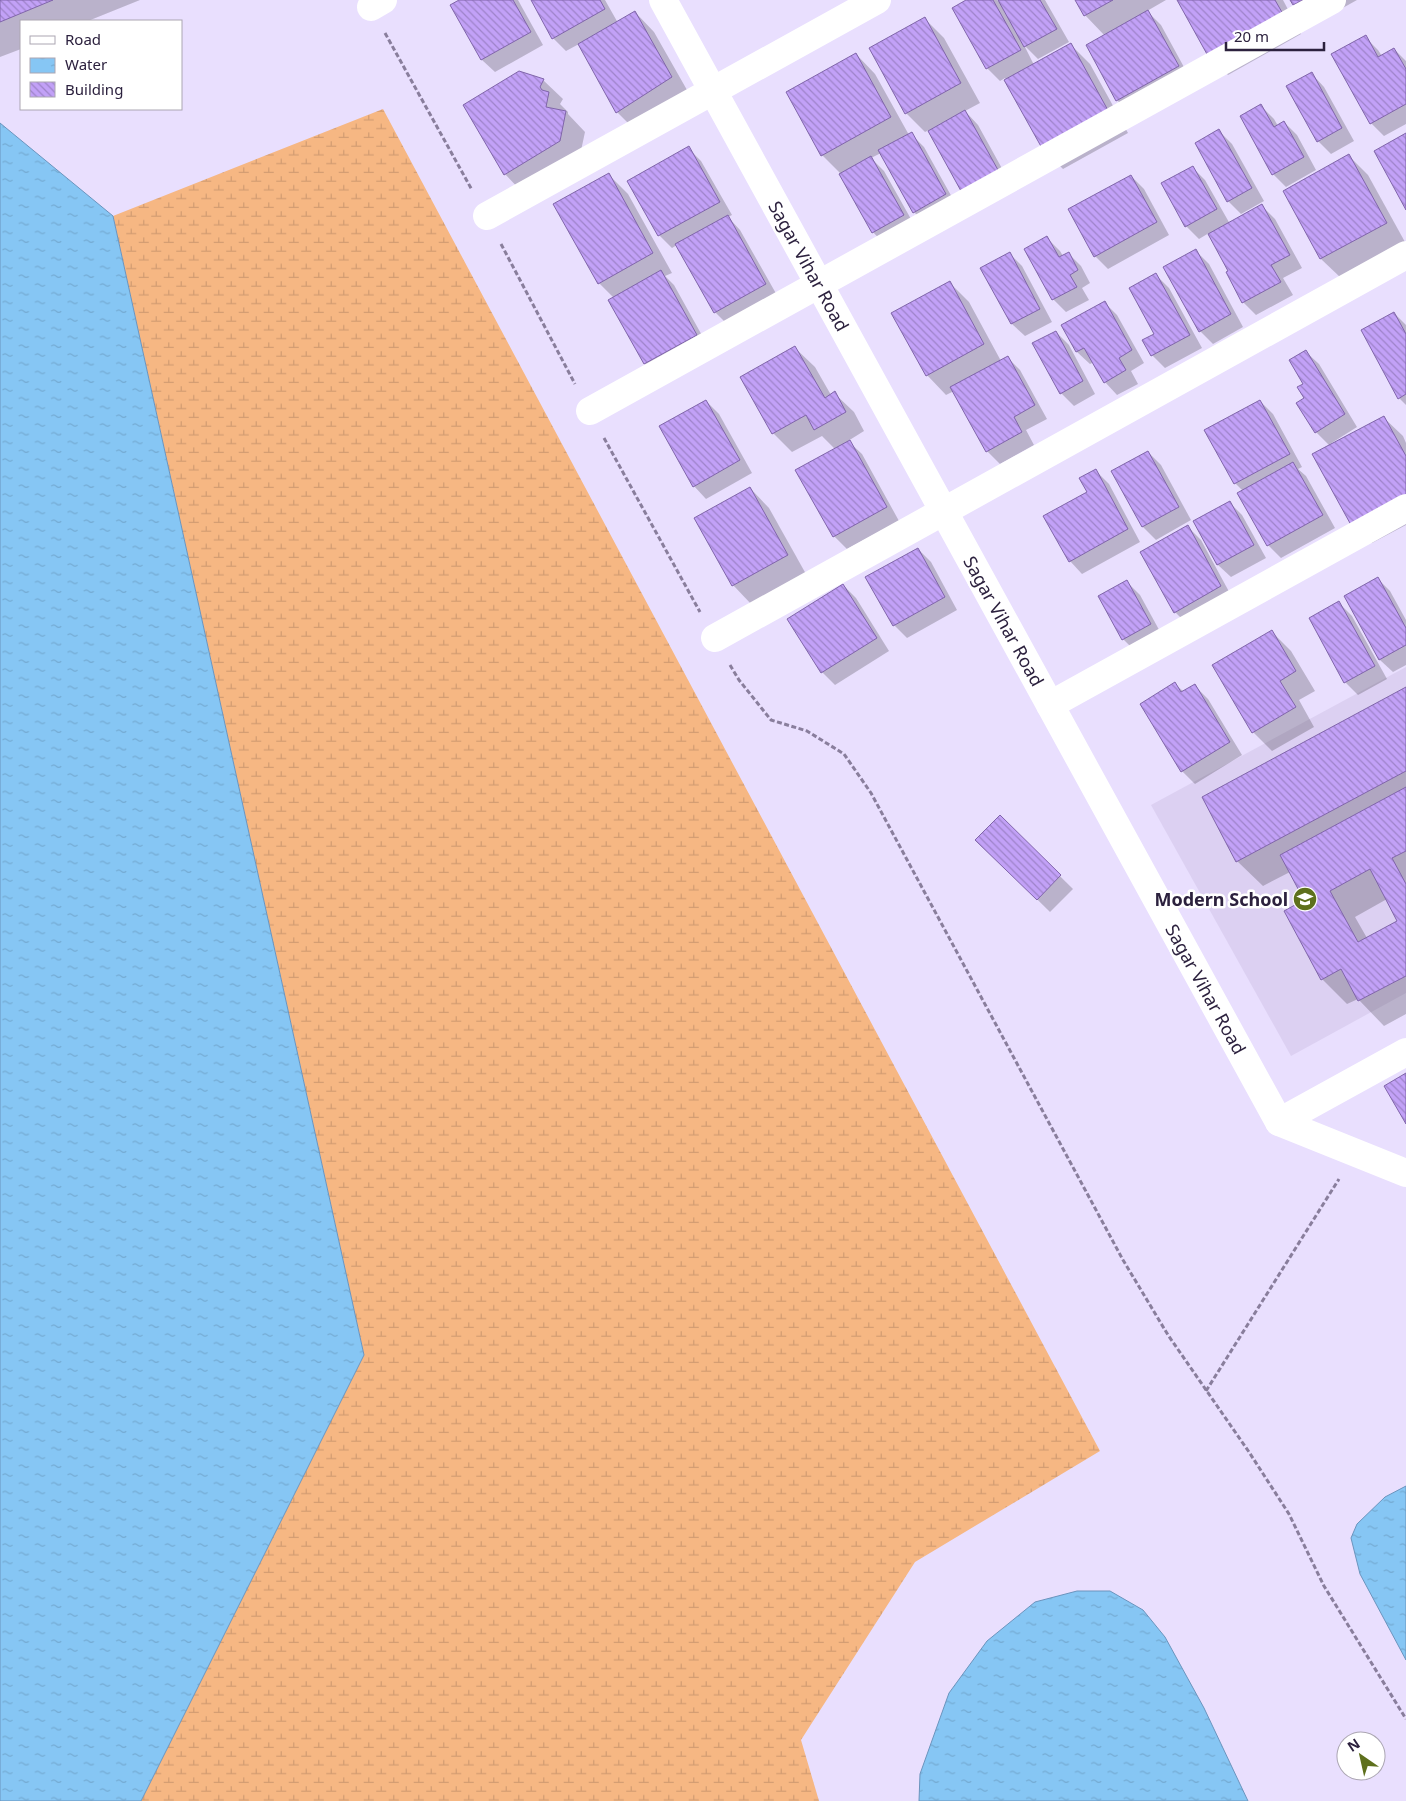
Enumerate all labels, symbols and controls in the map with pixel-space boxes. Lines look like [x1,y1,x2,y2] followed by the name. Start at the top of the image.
[20,20,182,110] legend
[1226,20,1324,52] scale bar
[1234,26,1269,46] text: 20 m
[65,29,101,49] text: Road
[65,54,107,74] text: Water
[65,79,123,99] text: Building
[763,197,855,335] street label: Sagar Vihar Road
[958,552,1050,690] street label: Sagar Vihar Road
[1292,886,1318,912] school or university icon: Modern School
[1154,887,1288,911] place label: Modern School
[1160,920,1252,1058] street label: Sagar Vihar Road
[1336,1731,1386,1781] north arrow
[1343,1734,1363,1756] text: N

